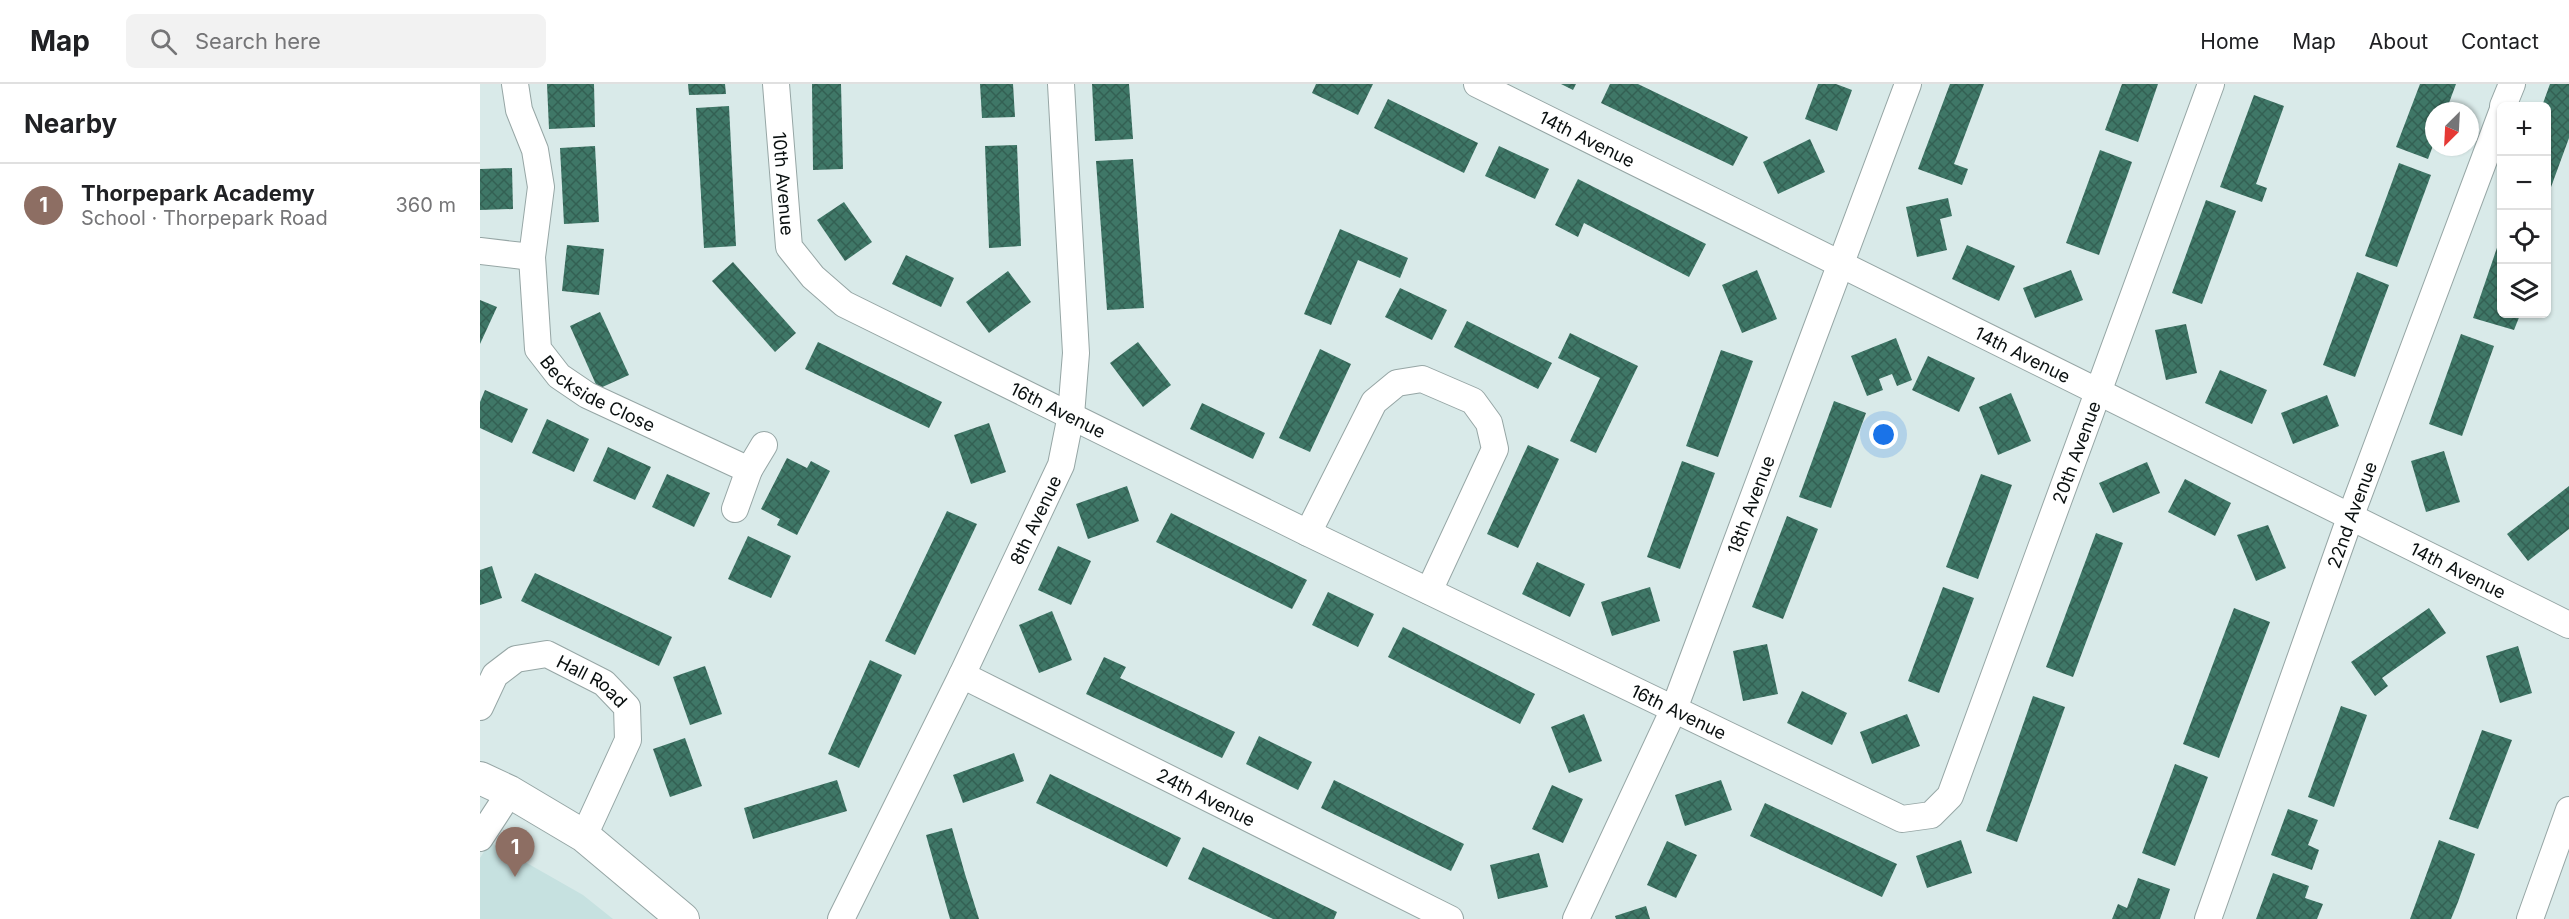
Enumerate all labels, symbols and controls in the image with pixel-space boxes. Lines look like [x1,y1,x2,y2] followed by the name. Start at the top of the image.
[126,14,546,68] search box
[30,24,90,58] text: Map
[147,25,180,58] icon: search
[195,28,321,54] text: Search here
[2200,29,2259,54] text: Home
[2292,29,2336,54] text: Map
[2369,29,2428,54] text: About
[2461,29,2539,54] text: Contact
[2425,102,2479,156] north arrow
[2497,102,2551,318] map controls
[2497,102,2551,156] button: +
[1536,106,1638,171] street label: 14th Avenue
[24,108,117,139] text: Nearby
[769,131,799,236] street label: 10th Avenue
[2497,156,2551,210] button: −
[81,180,315,206] text: Thorpepark Academy
[39,193,48,217] text: 1
[395,193,456,217] text: 360 m
[81,206,328,230] text: School · Thorpepark Road
[2497,210,2551,264] button: locate
[2497,264,2551,318] button: layers
[1972,322,2074,387] street label: 14th Avenue
[536,351,659,436] street label: Beckside Close
[1007,377,1109,442] street label: 16th Avenue
[2048,398,2104,506] street label: 20th Avenue
[1869,420,1898,449] your location
[1723,453,1778,557] street label: 18th Avenue
[2323,458,2381,571] street label: 22nd Avenue
[1005,472,1065,568] street label: 8th Avenue
[2407,538,2509,603] street label: 14th Avenue
[553,650,632,711] street label: Hall Road
[1628,680,1730,743] street label: 16th Avenue
[1154,764,1259,830] street label: 24th Avenue
[495,828,534,877] pin: 1

